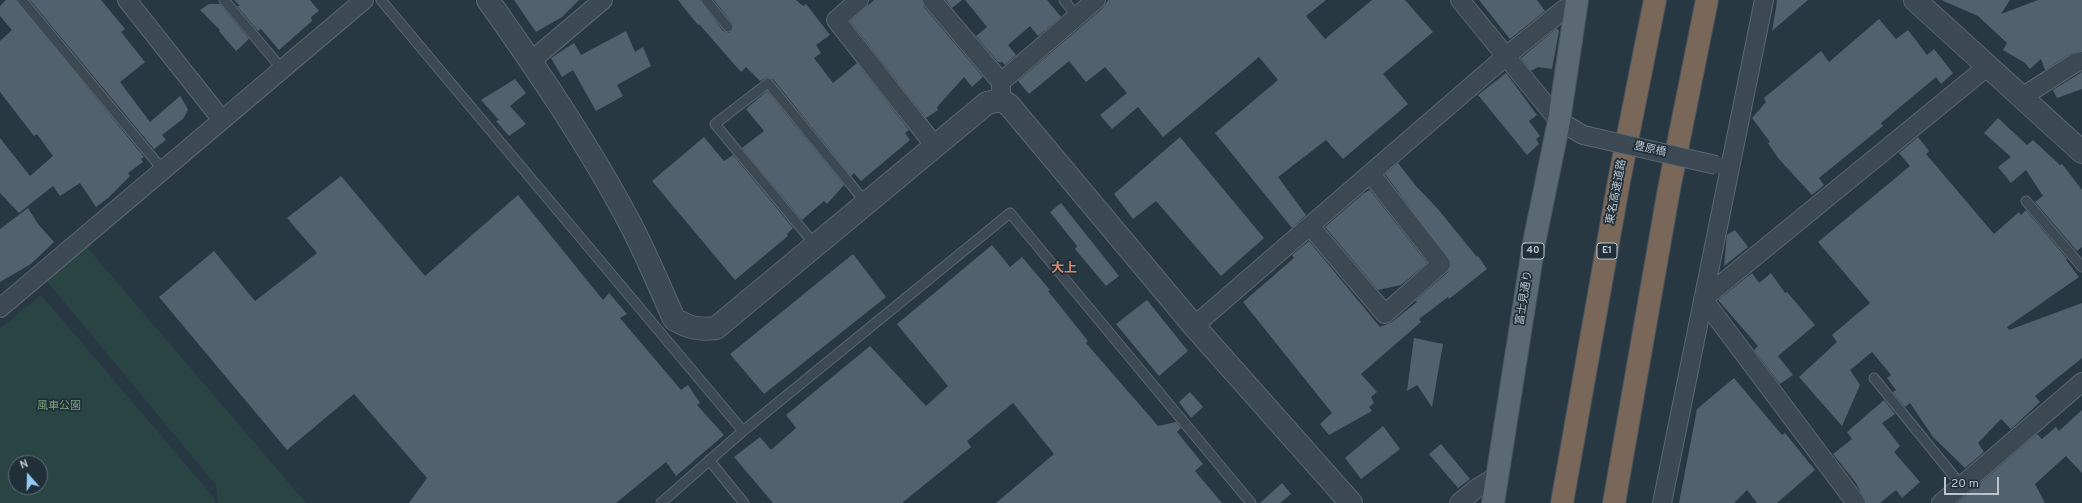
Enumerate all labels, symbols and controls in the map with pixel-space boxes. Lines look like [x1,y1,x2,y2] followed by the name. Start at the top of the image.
[1632,140,1668,160] street label: 豊原橋
[1604,158,1630,226] street label: 東名高速道路
[1522,243,1544,259] road number: 40
[1597,243,1617,259] road number: E1
[1051,261,1077,277] district label: 大上
[1514,270,1536,326] street label: 富士見通り
[37,400,81,414] park label: 風車公園
[8,455,48,495] north arrow
[18,457,30,473] text: N
[1946,469,2001,495] scale bar
[1951,476,1979,492] text: 20 m

